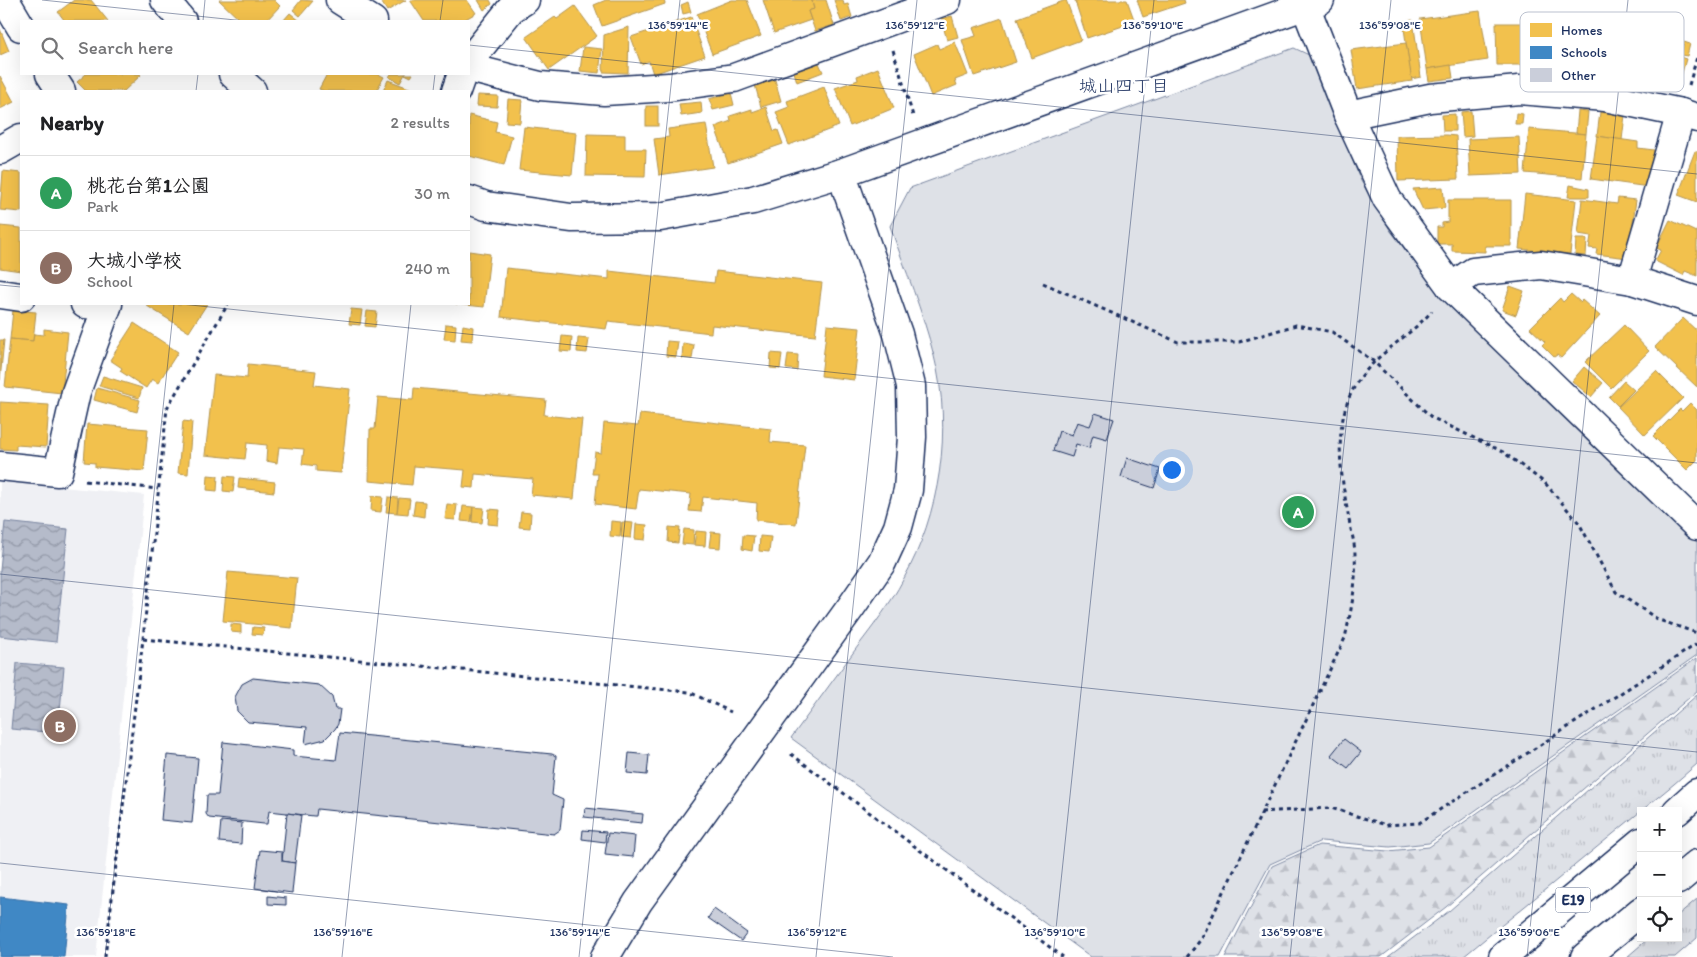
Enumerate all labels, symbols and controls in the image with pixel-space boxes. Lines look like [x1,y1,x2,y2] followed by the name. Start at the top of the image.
[1520,12,1684,92] legend
[648,18,709,32] text: 136°59'14"E
[885,18,945,32] text: 136°59'12"E
[1123,18,1184,32] text: 136°59'10"E
[1359,18,1421,32] text: 136°59'08"E
[20,20,470,75] search box
[1561,22,1603,39] text: Homes
[38,34,66,62] icon: search
[78,36,173,59] text: Search here
[1561,44,1607,61] text: Schools
[1561,67,1596,84] text: Other
[1079,75,1169,97] district label: 城山四丁目
[40,110,104,135] text: Nearby
[390,113,450,132] text: 2 results
[87,174,210,197] text: 桃花台第1公園
[51,184,61,203] text: A
[414,184,450,203] text: 30 m
[87,197,118,216] text: Park
[87,249,182,272] text: 大城小学校
[51,259,61,278] text: B
[405,259,450,278] text: 240 m
[87,272,133,291] text: School
[1159,457,1185,483] your location
[1282,493,1314,531] pin: A
[44,707,76,745] pin: B
[1637,807,1682,942] map controls
[1637,807,1682,852] button: +
[1637,852,1682,897] button: −
[1556,888,1590,912] road number: E19
[1637,897,1682,942] button: locate
[76,925,136,939] text: 136°59'18"E
[313,925,373,939] text: 136°59'16"E
[550,925,611,939] text: 136°59'14"E
[787,925,847,939] text: 136°59'12"E
[1025,925,1086,939] text: 136°59'10"E
[1261,925,1323,939] text: 136°59'08"E
[1498,925,1560,939] text: 136°59'06"E

